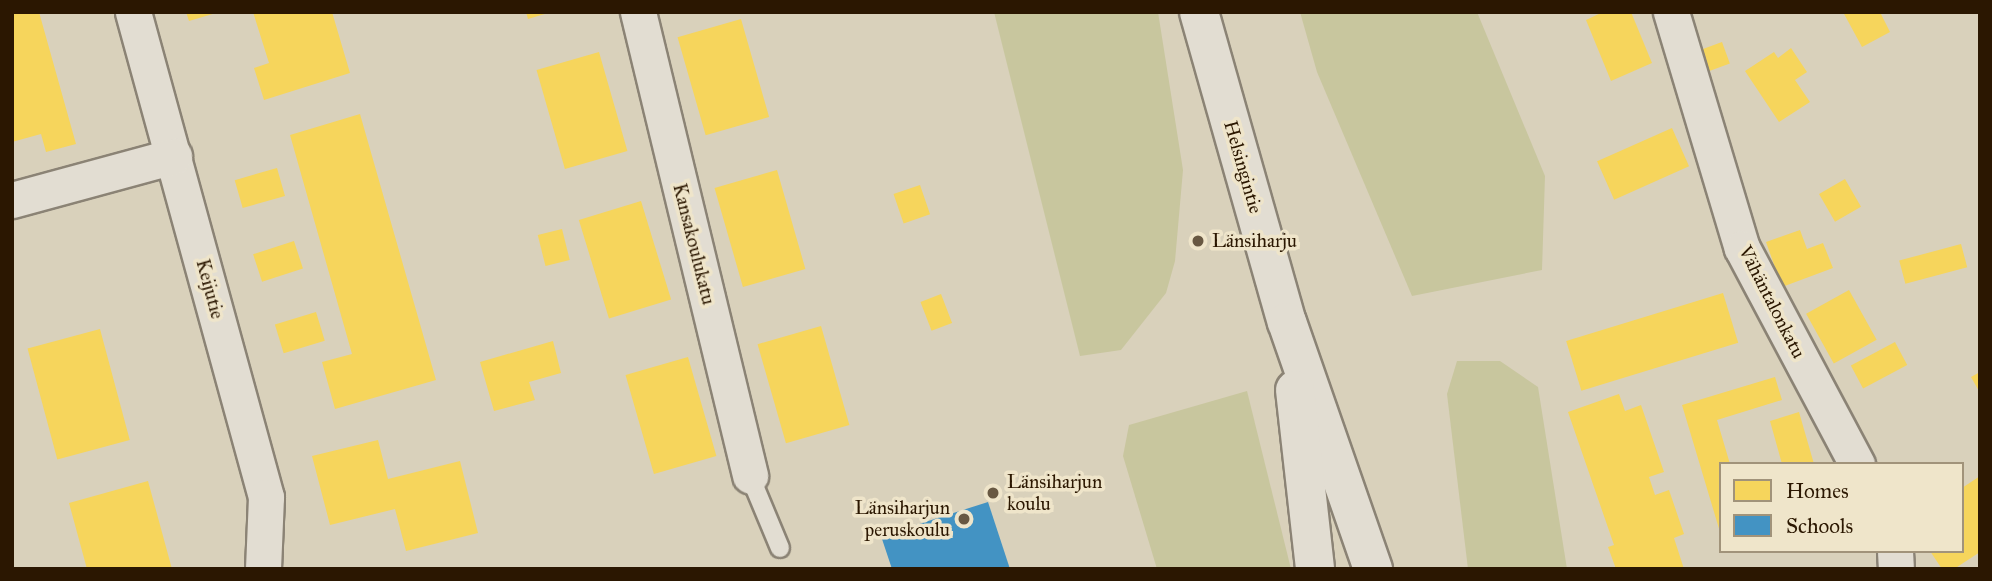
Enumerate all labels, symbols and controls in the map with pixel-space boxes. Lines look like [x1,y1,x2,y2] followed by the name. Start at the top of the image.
[1219,118,1267,216] street label: Helsingintie
[668,181,720,307] street label: Kansakoulukatu
[1212,230,1297,252] place label: Länsiharju
[1190,233,1206,249] marker: Länsiharju
[1734,242,1810,362] street label: Vähäntalonkatu
[191,257,229,321] street label: Keijutie
[1719,462,1964,553] legend
[1007,471,1102,515] place label: Länsiharjun koulu
[1786,478,1849,504] text: Homes
[985,485,1001,501] marker: Länsiharjun koulu
[855,497,950,541] place label: Länsiharjun peruskoulu
[956,511,972,527] marker: Länsiharjun peruskoulu
[1786,513,1853,539] text: Schools

